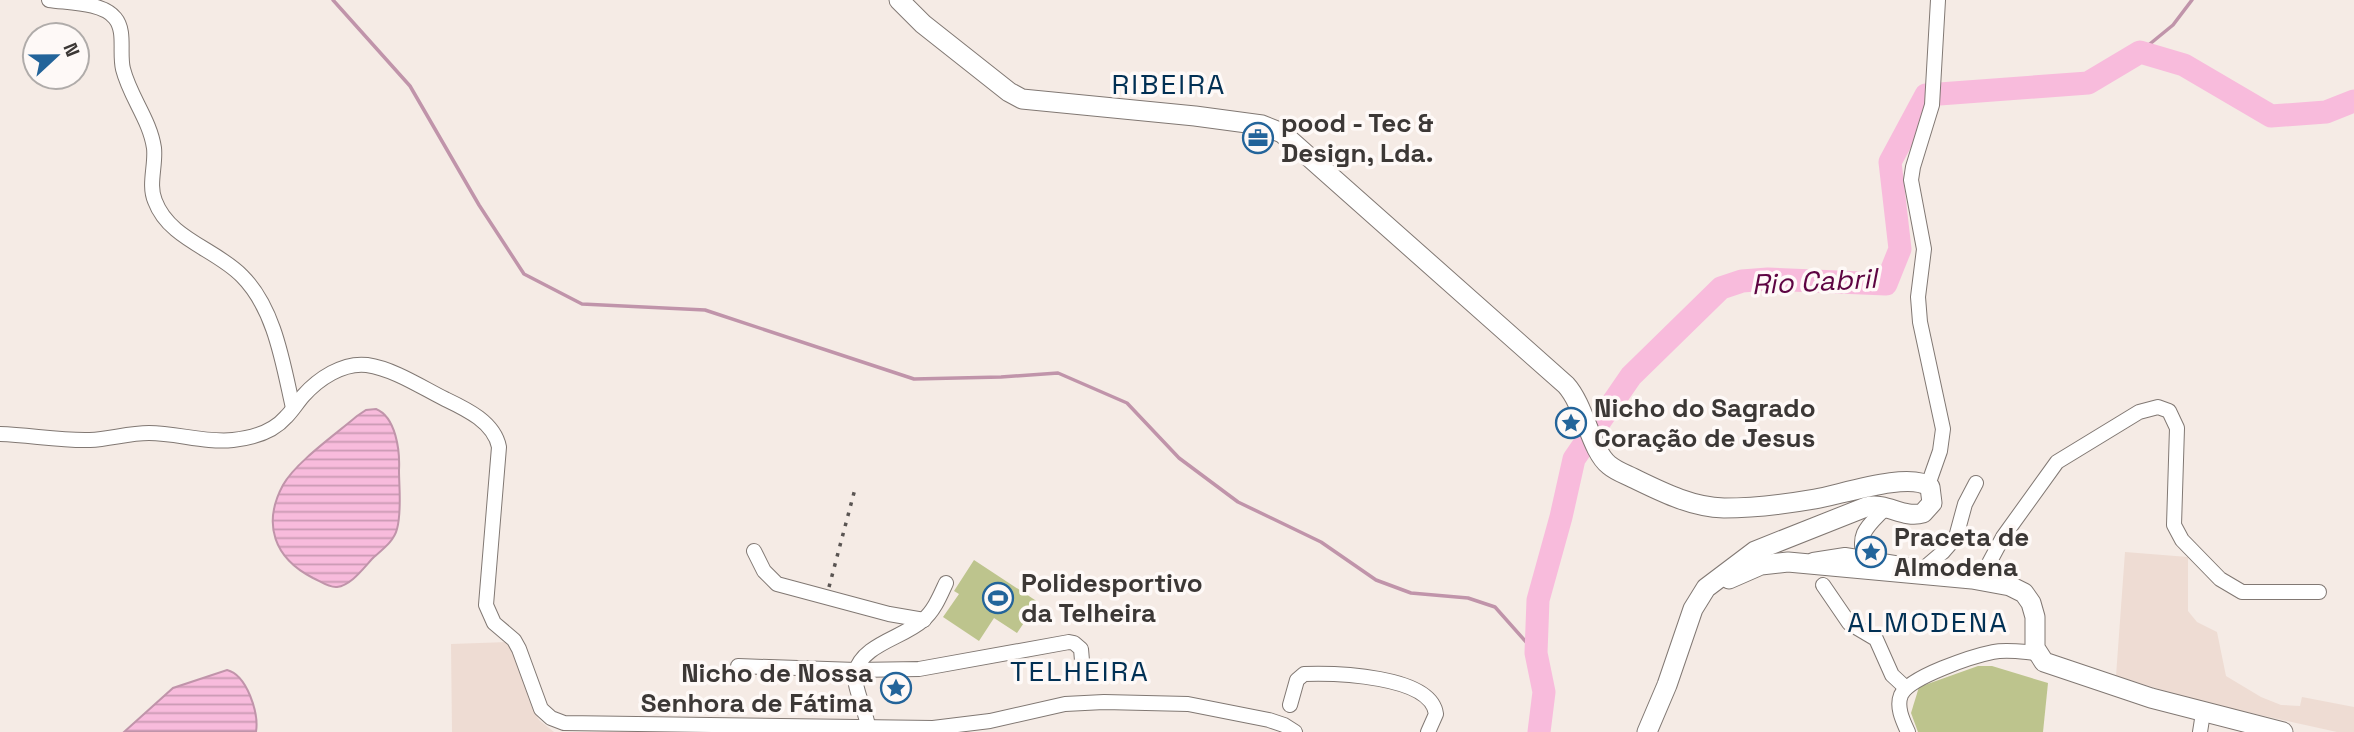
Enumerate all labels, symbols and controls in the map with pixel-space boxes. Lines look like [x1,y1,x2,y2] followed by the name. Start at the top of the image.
[21,21,91,91] north arrow
[57,39,85,60] text: N
[1112,66,1226,102] district label: RIBEIRA
[1281,106,1433,170] place label: pood - Tec & Design, Lda.
[1241,121,1275,155] office icon: pood - Tec & Design, Lda.
[1750,260,1881,302] water label: Rio Cabril
[1594,391,1816,455] place label: Nicho do Sagrado Coração de Jesus
[1554,406,1588,440] place icon: Nicho do Sagrado Coração de Jesus
[1894,520,2029,584] place label: Praceta de Almodena
[1854,535,1888,569] place icon: Praceta de Almodena
[1021,566,1203,630] place label: Polidesportivo da Telheira
[981,581,1015,615] sports icon: Polidesportivo da Telheira
[1847,604,2009,640] district label: ALMODENA
[1010,653,1150,689] district label: TELHEIRA
[641,656,873,720] place label: Nicho de Nossa Senhora de Fátima
[879,671,913,705] place icon: Nicho de Nossa Senhora de Fátima

